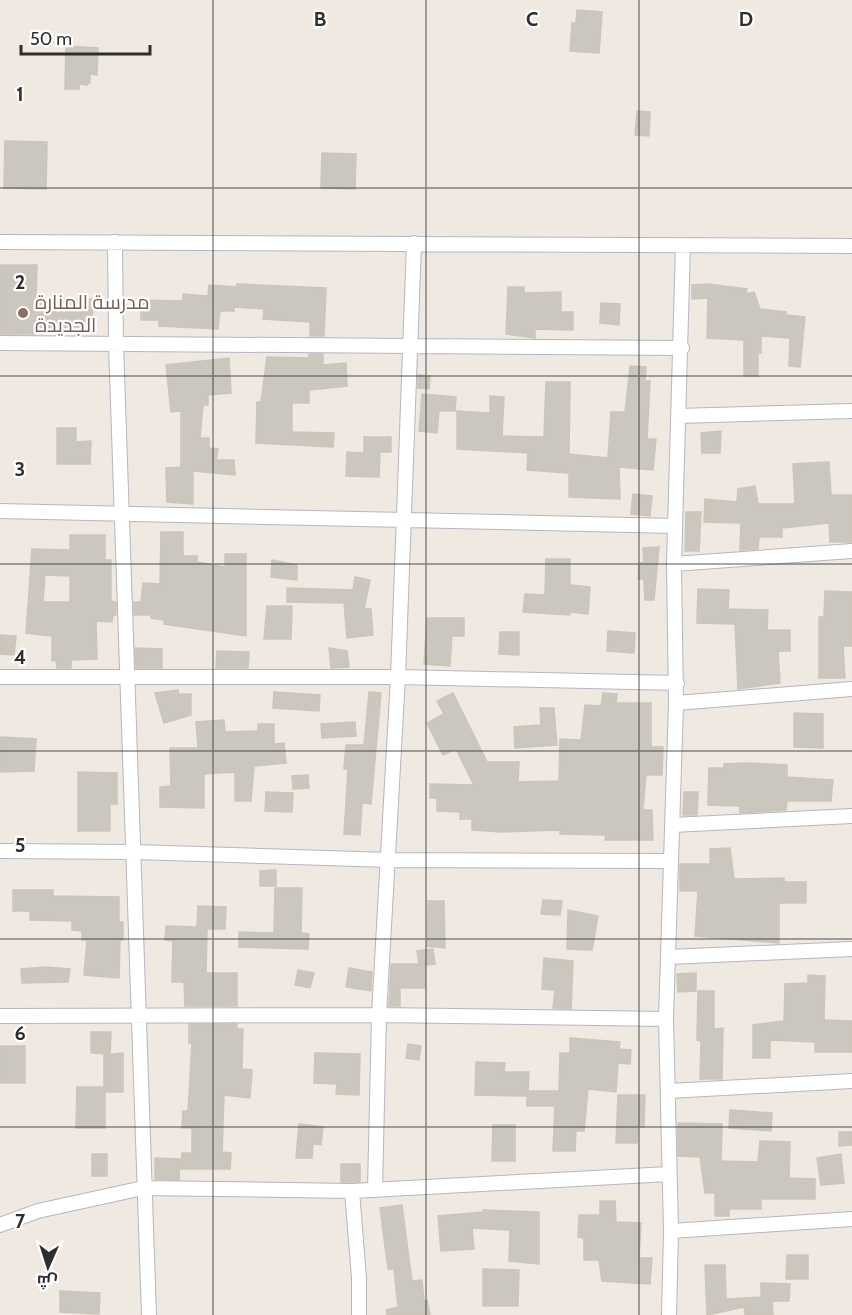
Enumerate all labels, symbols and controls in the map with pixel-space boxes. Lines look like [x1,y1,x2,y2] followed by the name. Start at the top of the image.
[314,7,326,31] text: B
[526,7,538,31] text: C
[739,7,753,31] text: D
[21,18,150,56] scale bar
[30,28,72,50] text: 50 m
[16,82,24,106] text: 1
[15,270,25,294] text: 2
[35,290,150,337] place label: مدرسة المنارة الجديدة
[16,306,30,320] marker: مدرسة المنارة الجديدة
[15,457,25,481] text: 3
[14,645,26,669] text: 4
[15,833,25,857] text: 5
[14,1021,26,1045] text: 6
[15,1209,26,1233] text: 7
[18,1237,78,1297] north arrow
[36,1271,58,1292] text: ش

